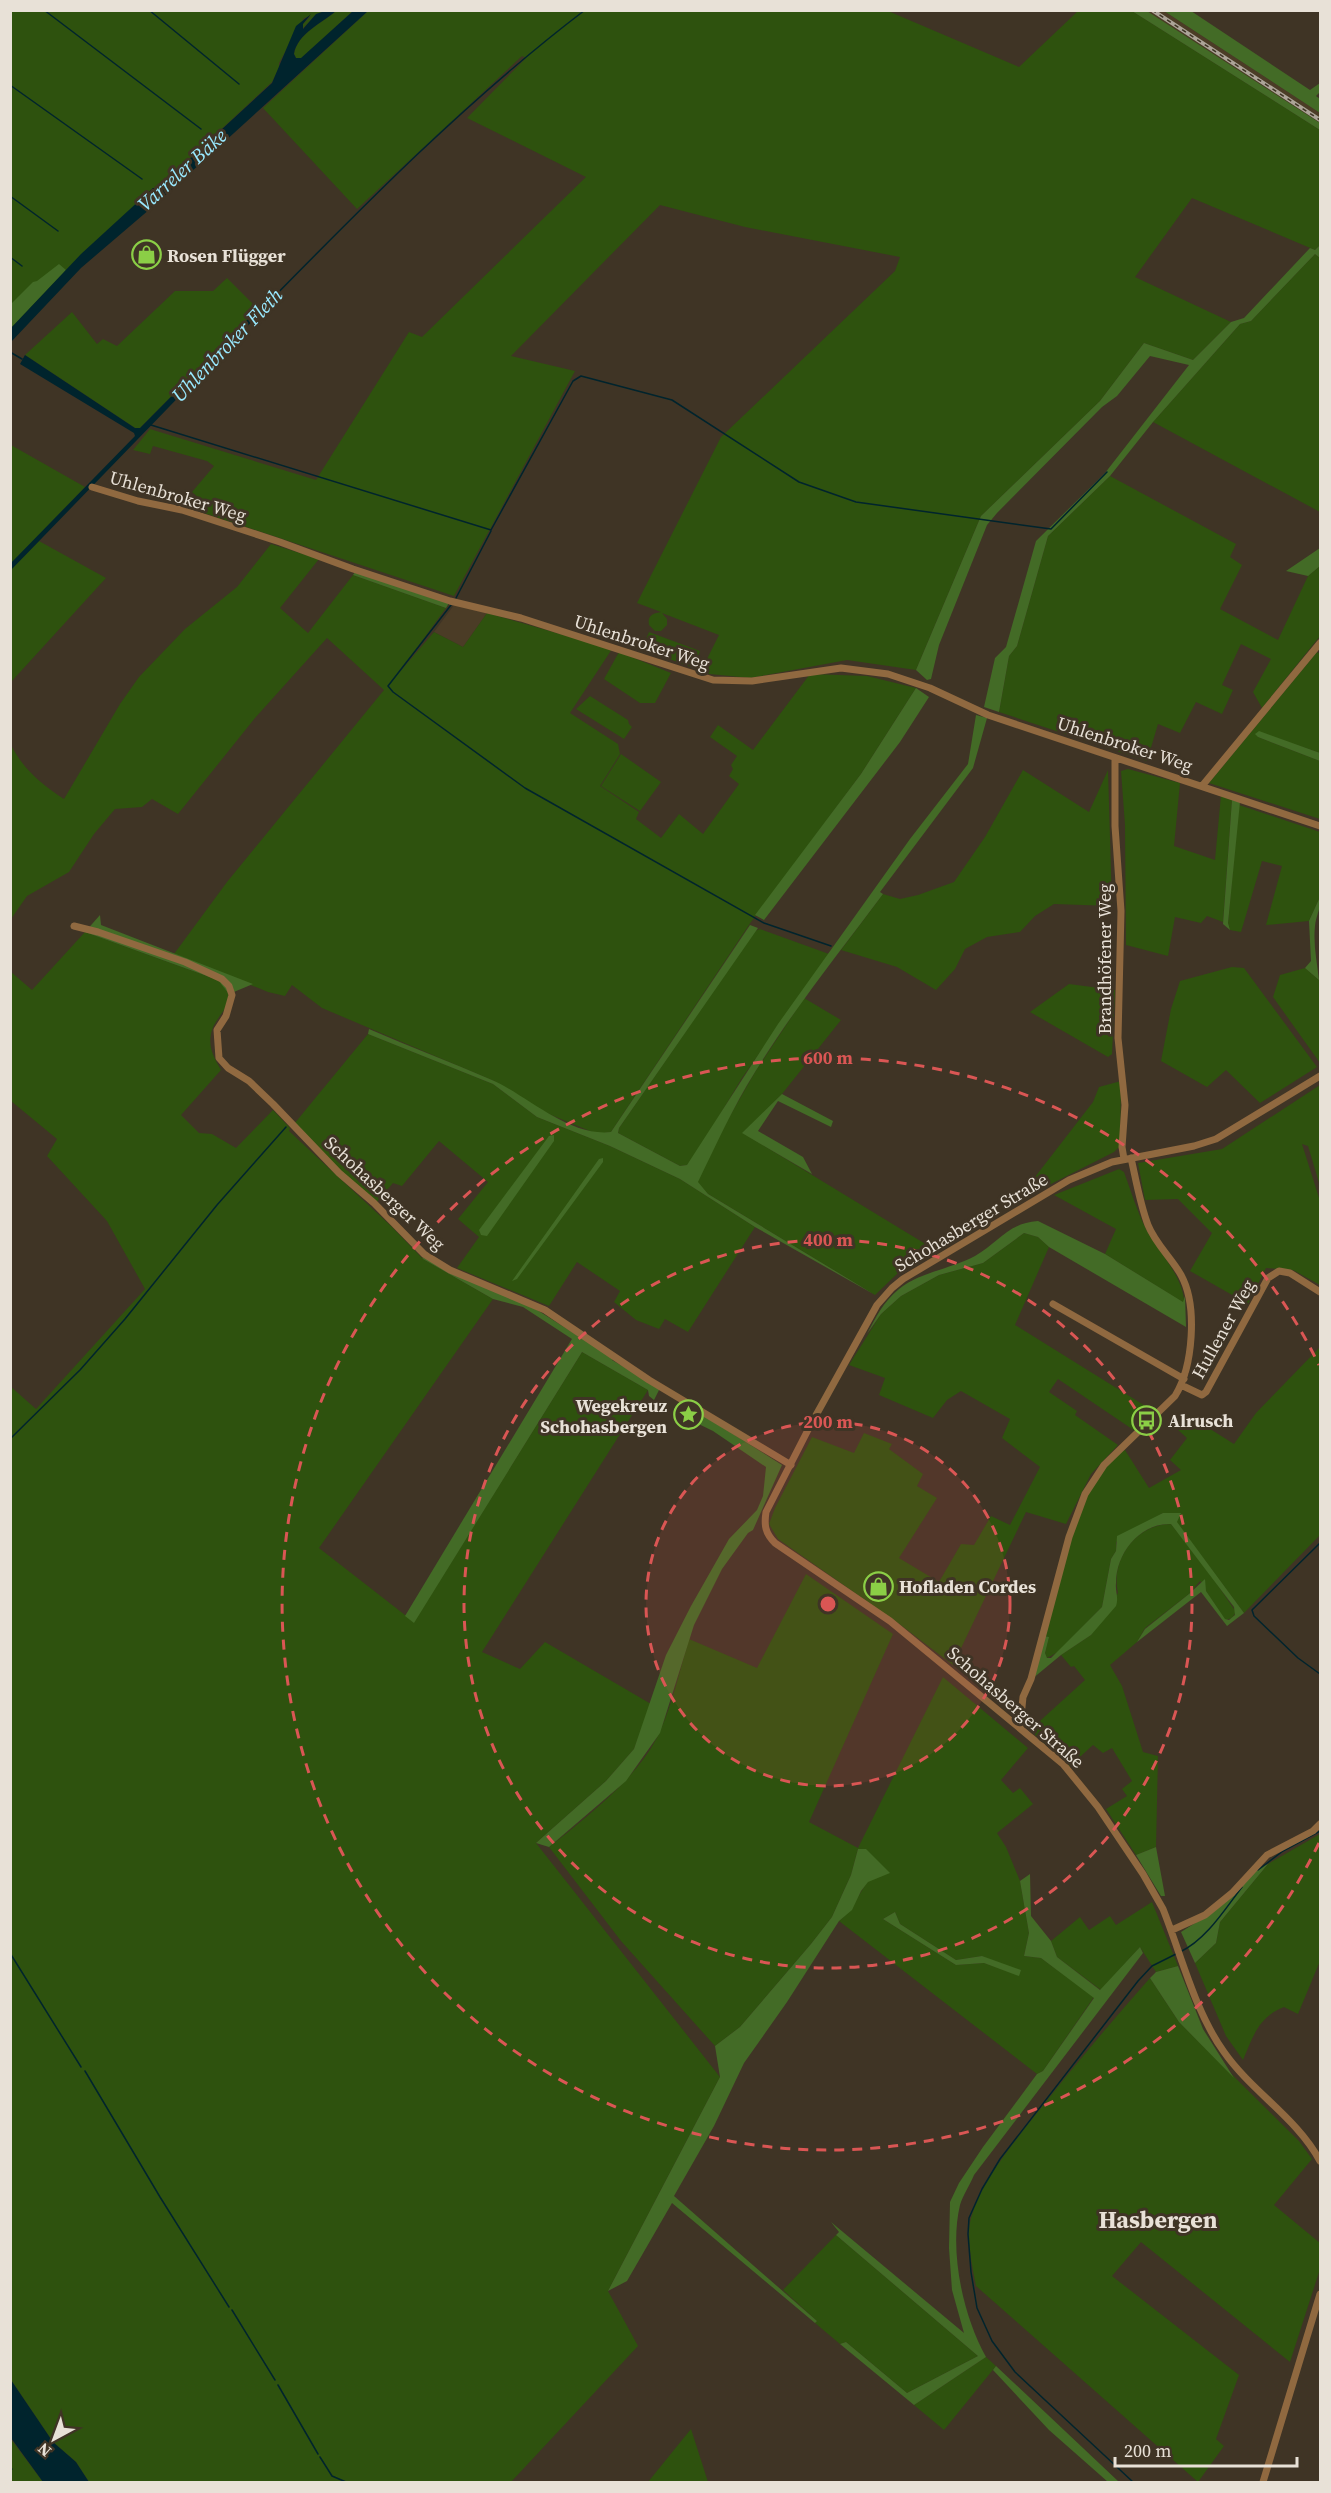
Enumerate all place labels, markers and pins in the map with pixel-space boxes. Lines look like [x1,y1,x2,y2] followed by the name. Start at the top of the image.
[130,239,162,271] shop icon: Rosen Flügger
[167,243,286,268] place label: Rosen Flügger
[540,1393,668,1439] place label: Wegekreuz Schohasbergen
[672,1399,704,1431] place icon: Wegekreuz Schohasbergen
[1131,1404,1163,1436] bus stop icon: Alrusch
[1168,1408,1233,1433] place label: Alrusch
[862,1570,894,1602] shop icon: Hofladen Cordes
[899,1574,1036,1599] place label: Hofladen Cordes
[818,1594,838,1614] centre of rings

